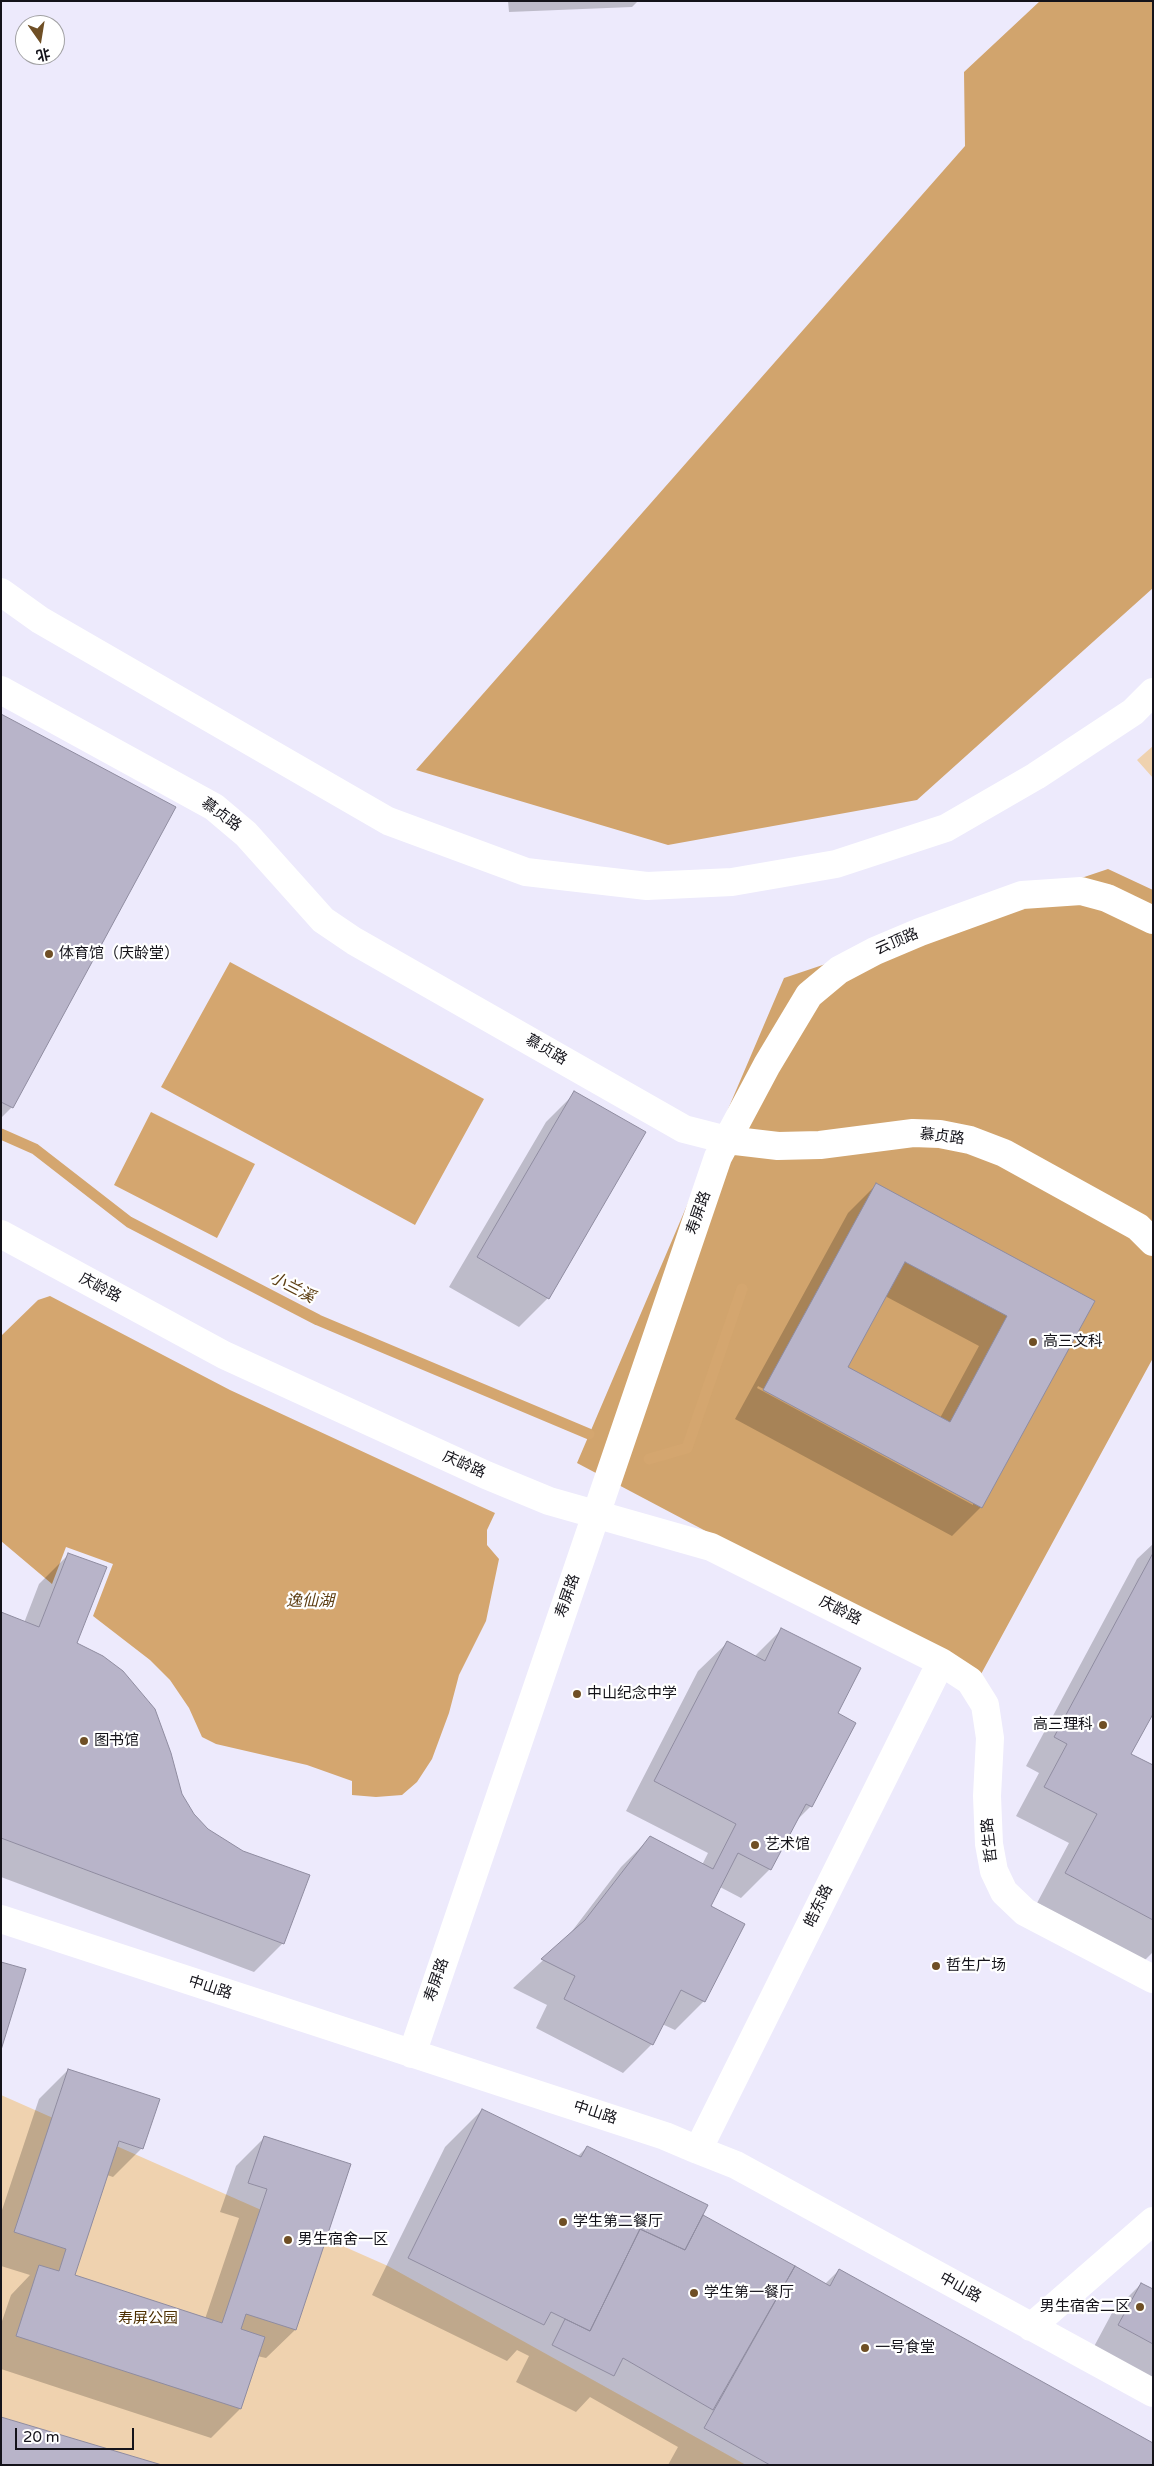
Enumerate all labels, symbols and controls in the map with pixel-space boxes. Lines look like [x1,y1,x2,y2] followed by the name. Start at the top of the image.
[15,15,65,65] north arrow
[35,44,52,64] text: 北
[198,794,244,836] street label: 慕贞路
[873,925,921,959] street label: 云顶路
[59,945,179,963] place label: 体育馆（庆龄堂）
[43,948,55,960] marker: 体育馆（庆龄堂）
[522,1031,570,1069] street label: 慕贞路
[919,1125,965,1149] street label: 慕贞路
[683,1189,715,1237] street label: 寿屏路
[76,1269,124,1307] street label: 庆龄路
[266,1269,318,1307] water label: 小兰溪
[1043,1333,1103,1351] place label: 高三文科
[1027,1336,1039,1348] marker: 高三文科
[440,1448,488,1482] street label: 庆龄路
[552,1572,584,1620] street label: 寿屏路
[286,1592,334,1612] water label: 逸仙湖
[816,1593,864,1629] street label: 庆龄路
[587,1685,677,1703] place label: 中山纪念中学
[571,1688,583,1700] marker: 中山纪念中学
[1033,1716,1093,1734] place label: 高三理科
[1097,1719,1109,1731] marker: 高三理科
[94,1732,139,1750] place label: 图书馆
[78,1735,90,1747] marker: 图书馆
[979,1817,1001,1863] street label: 哲生路
[765,1836,810,1854] place label: 艺术馆
[749,1839,761,1851] marker: 艺术馆
[801,1882,837,1930] street label: 皓东路
[421,1956,453,2004] street label: 寿屏路
[946,1957,1006,1975] place label: 哲生广场
[930,1960,942,1972] marker: 哲生广场
[186,1972,234,2004] street label: 中山路
[571,2097,619,2129] street label: 中山路
[573,2213,663,2231] place label: 学生第二餐厅
[557,2216,569,2228] marker: 学生第二餐厅
[298,2231,388,2249] place label: 男生宿舍一区
[282,2234,294,2246] marker: 男生宿舍一区
[936,2269,984,2307] street label: 中山路
[704,2284,794,2302] place label: 学生第一餐厅
[688,2287,700,2299] marker: 学生第一餐厅
[1040,2298,1130,2316] place label: 男生宿舍二区
[1134,2301,1146,2313] marker: 男生宿舍二区
[118,2310,178,2328] park label: 寿屏公园
[875,2339,935,2357] place label: 一号食堂
[859,2342,871,2354] marker: 一号食堂
[18,2418,136,2450] scale bar
[23,2428,60,2446] text: 20 m

